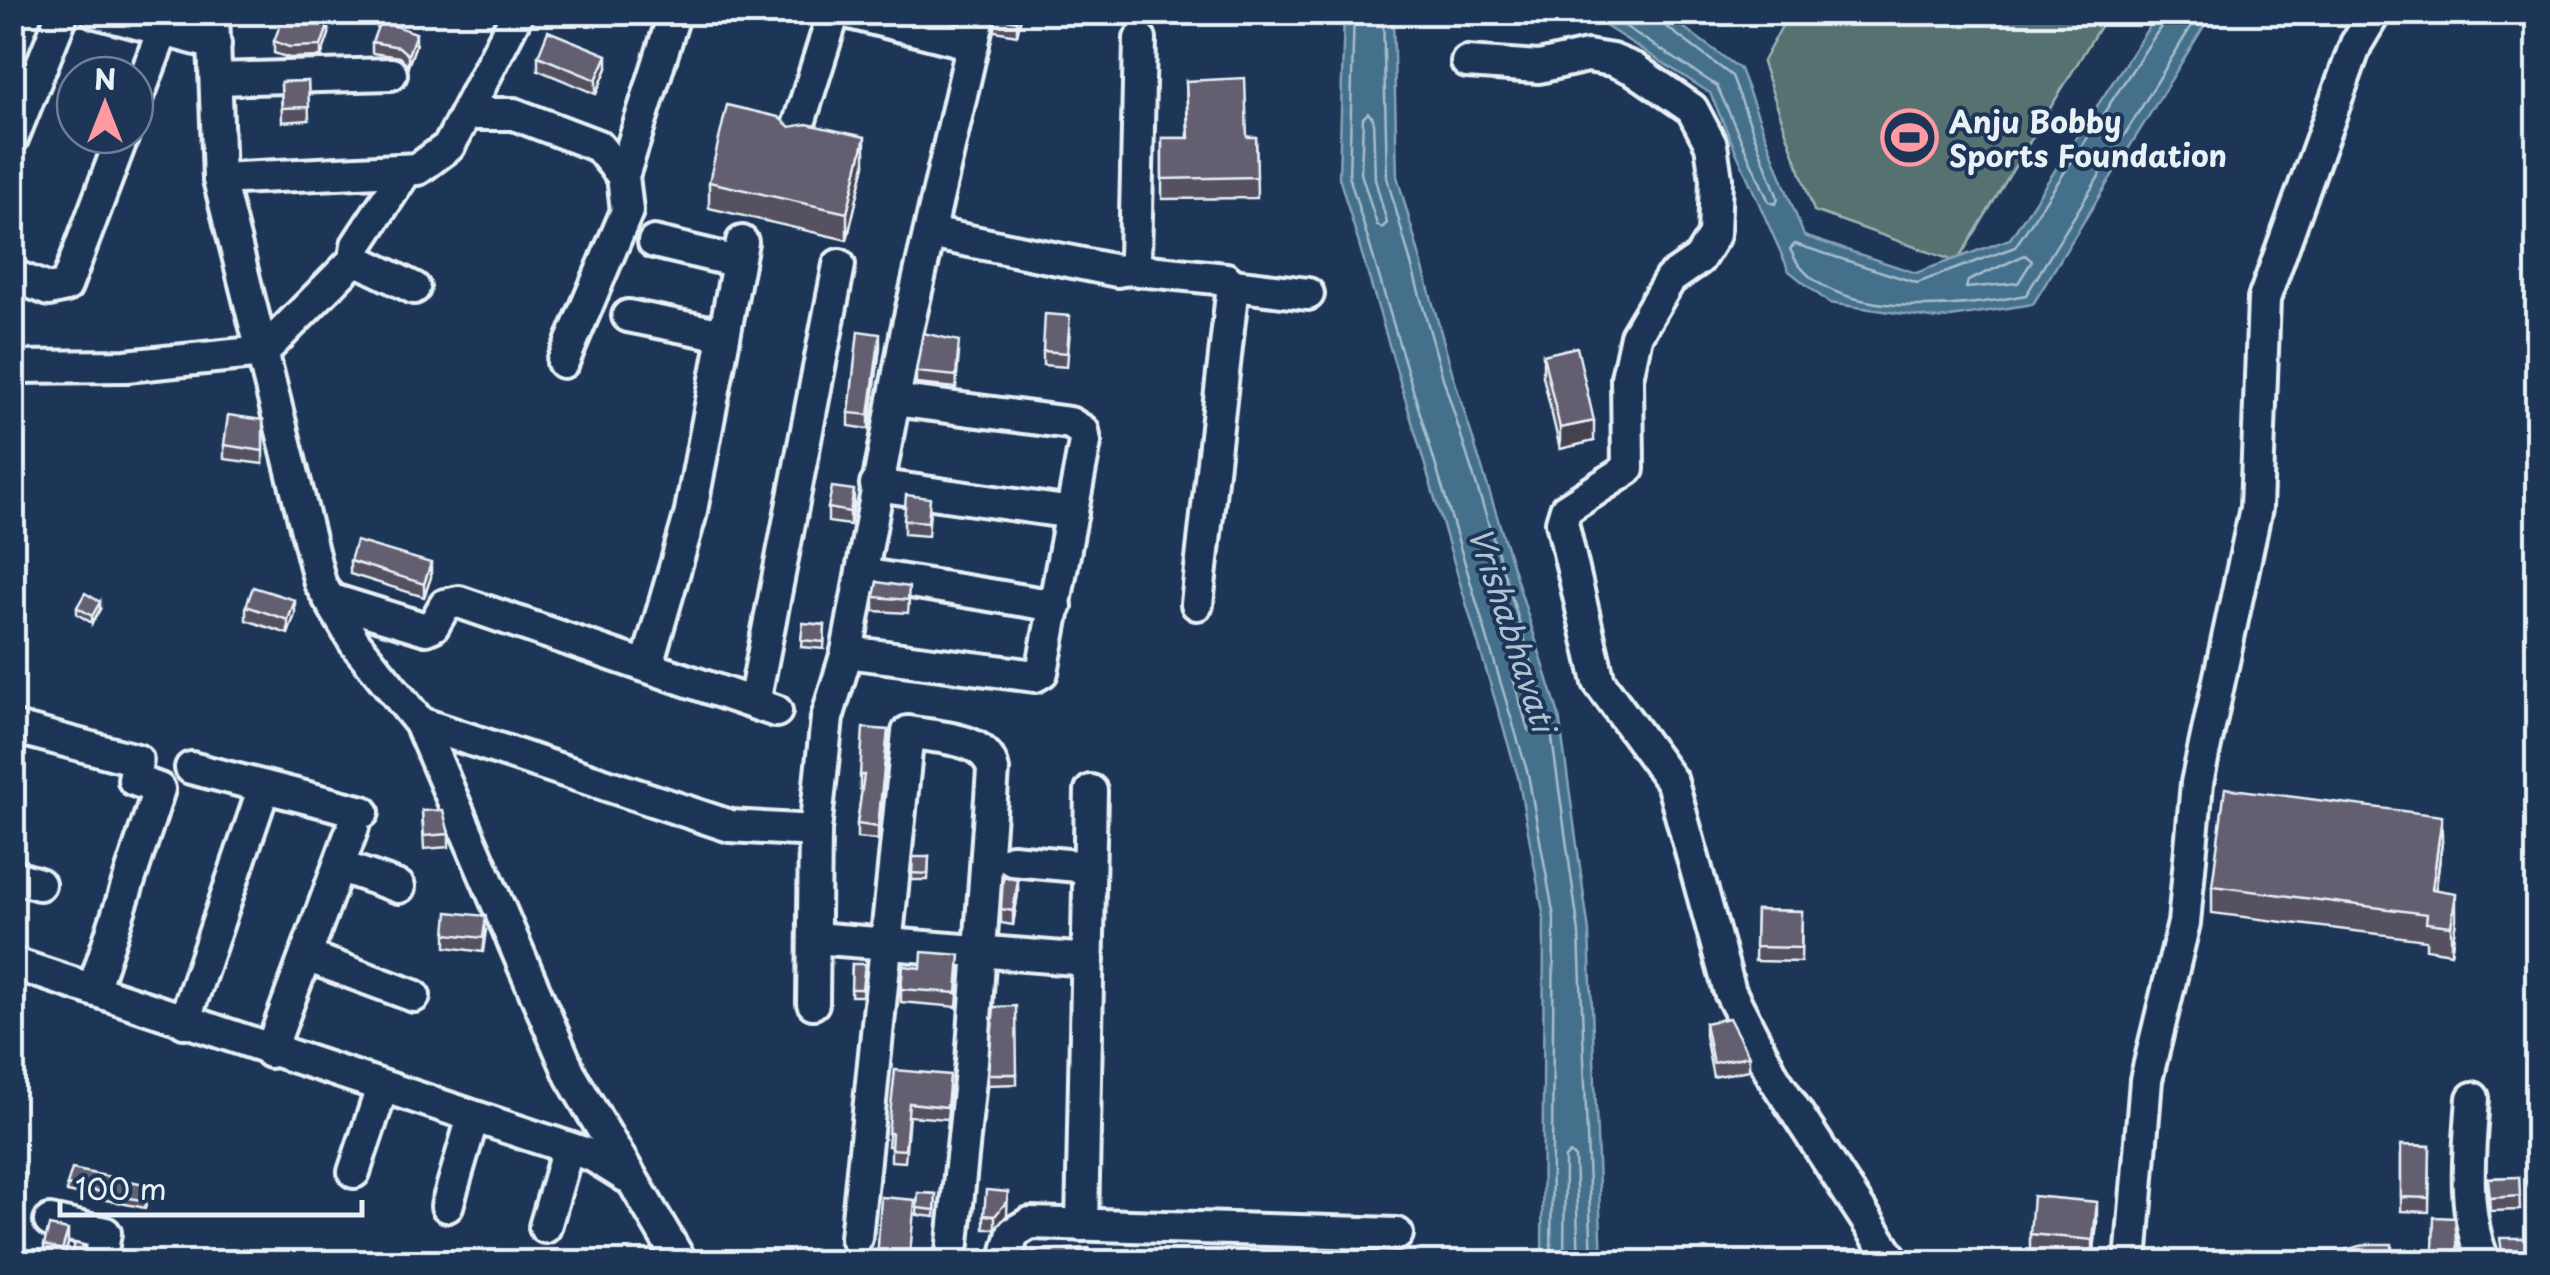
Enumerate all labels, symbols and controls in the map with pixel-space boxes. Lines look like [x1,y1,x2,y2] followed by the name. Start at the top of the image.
[55,55,155,155] north arrow
[94,57,116,100] text: N
[1949,98,2227,177] place label: Anju Bobby Sports Foundation
[1880,107,1940,167] sports icon: Anju Bobby Sports Foundation
[1457,521,1570,741] water label: Vrishabhavati
[60,1155,362,1217] scale bar
[75,1165,167,1210] text: 100 m

